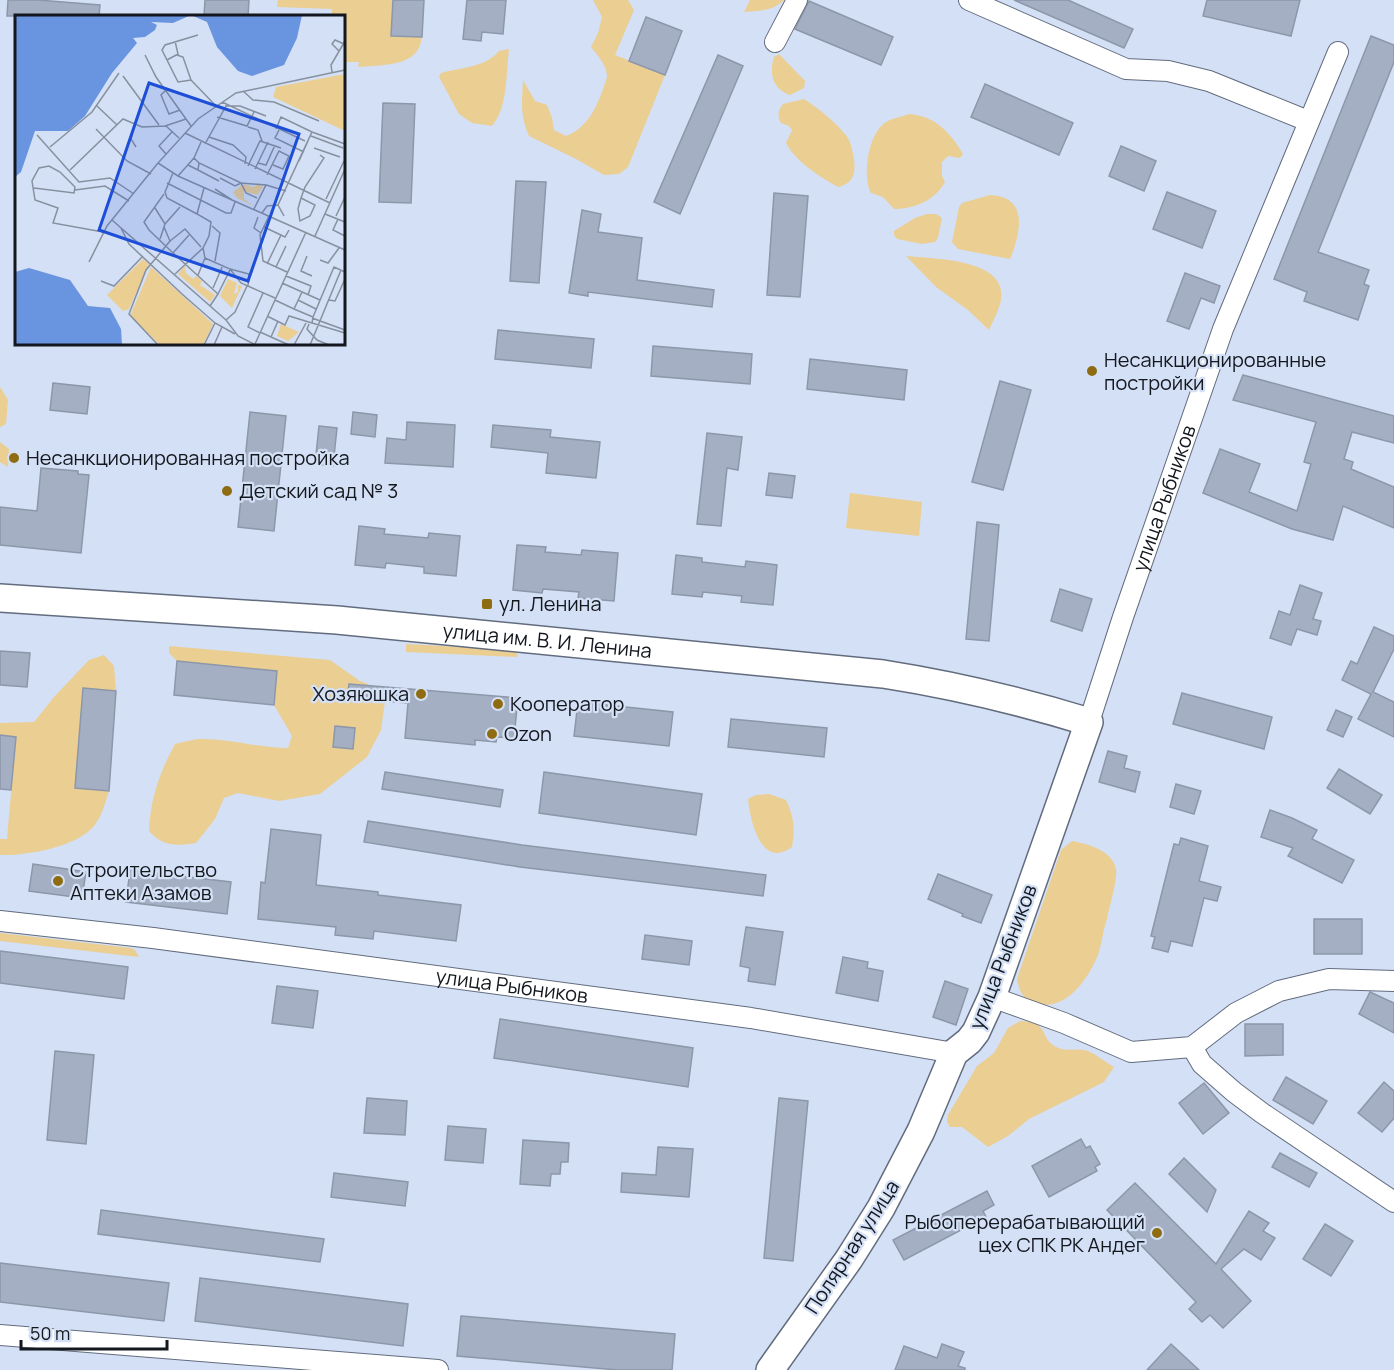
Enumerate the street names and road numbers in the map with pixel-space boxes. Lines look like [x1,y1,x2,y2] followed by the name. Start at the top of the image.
[1126,421,1202,575] street label: улица Рыбников
[441,617,653,664] street label: улица им. В. И. Ленина
[962,880,1043,1033] street label: улица Рыбников
[434,962,590,1009] street label: улица Рыбников
[798,1175,905,1319] street label: Полярная улица

